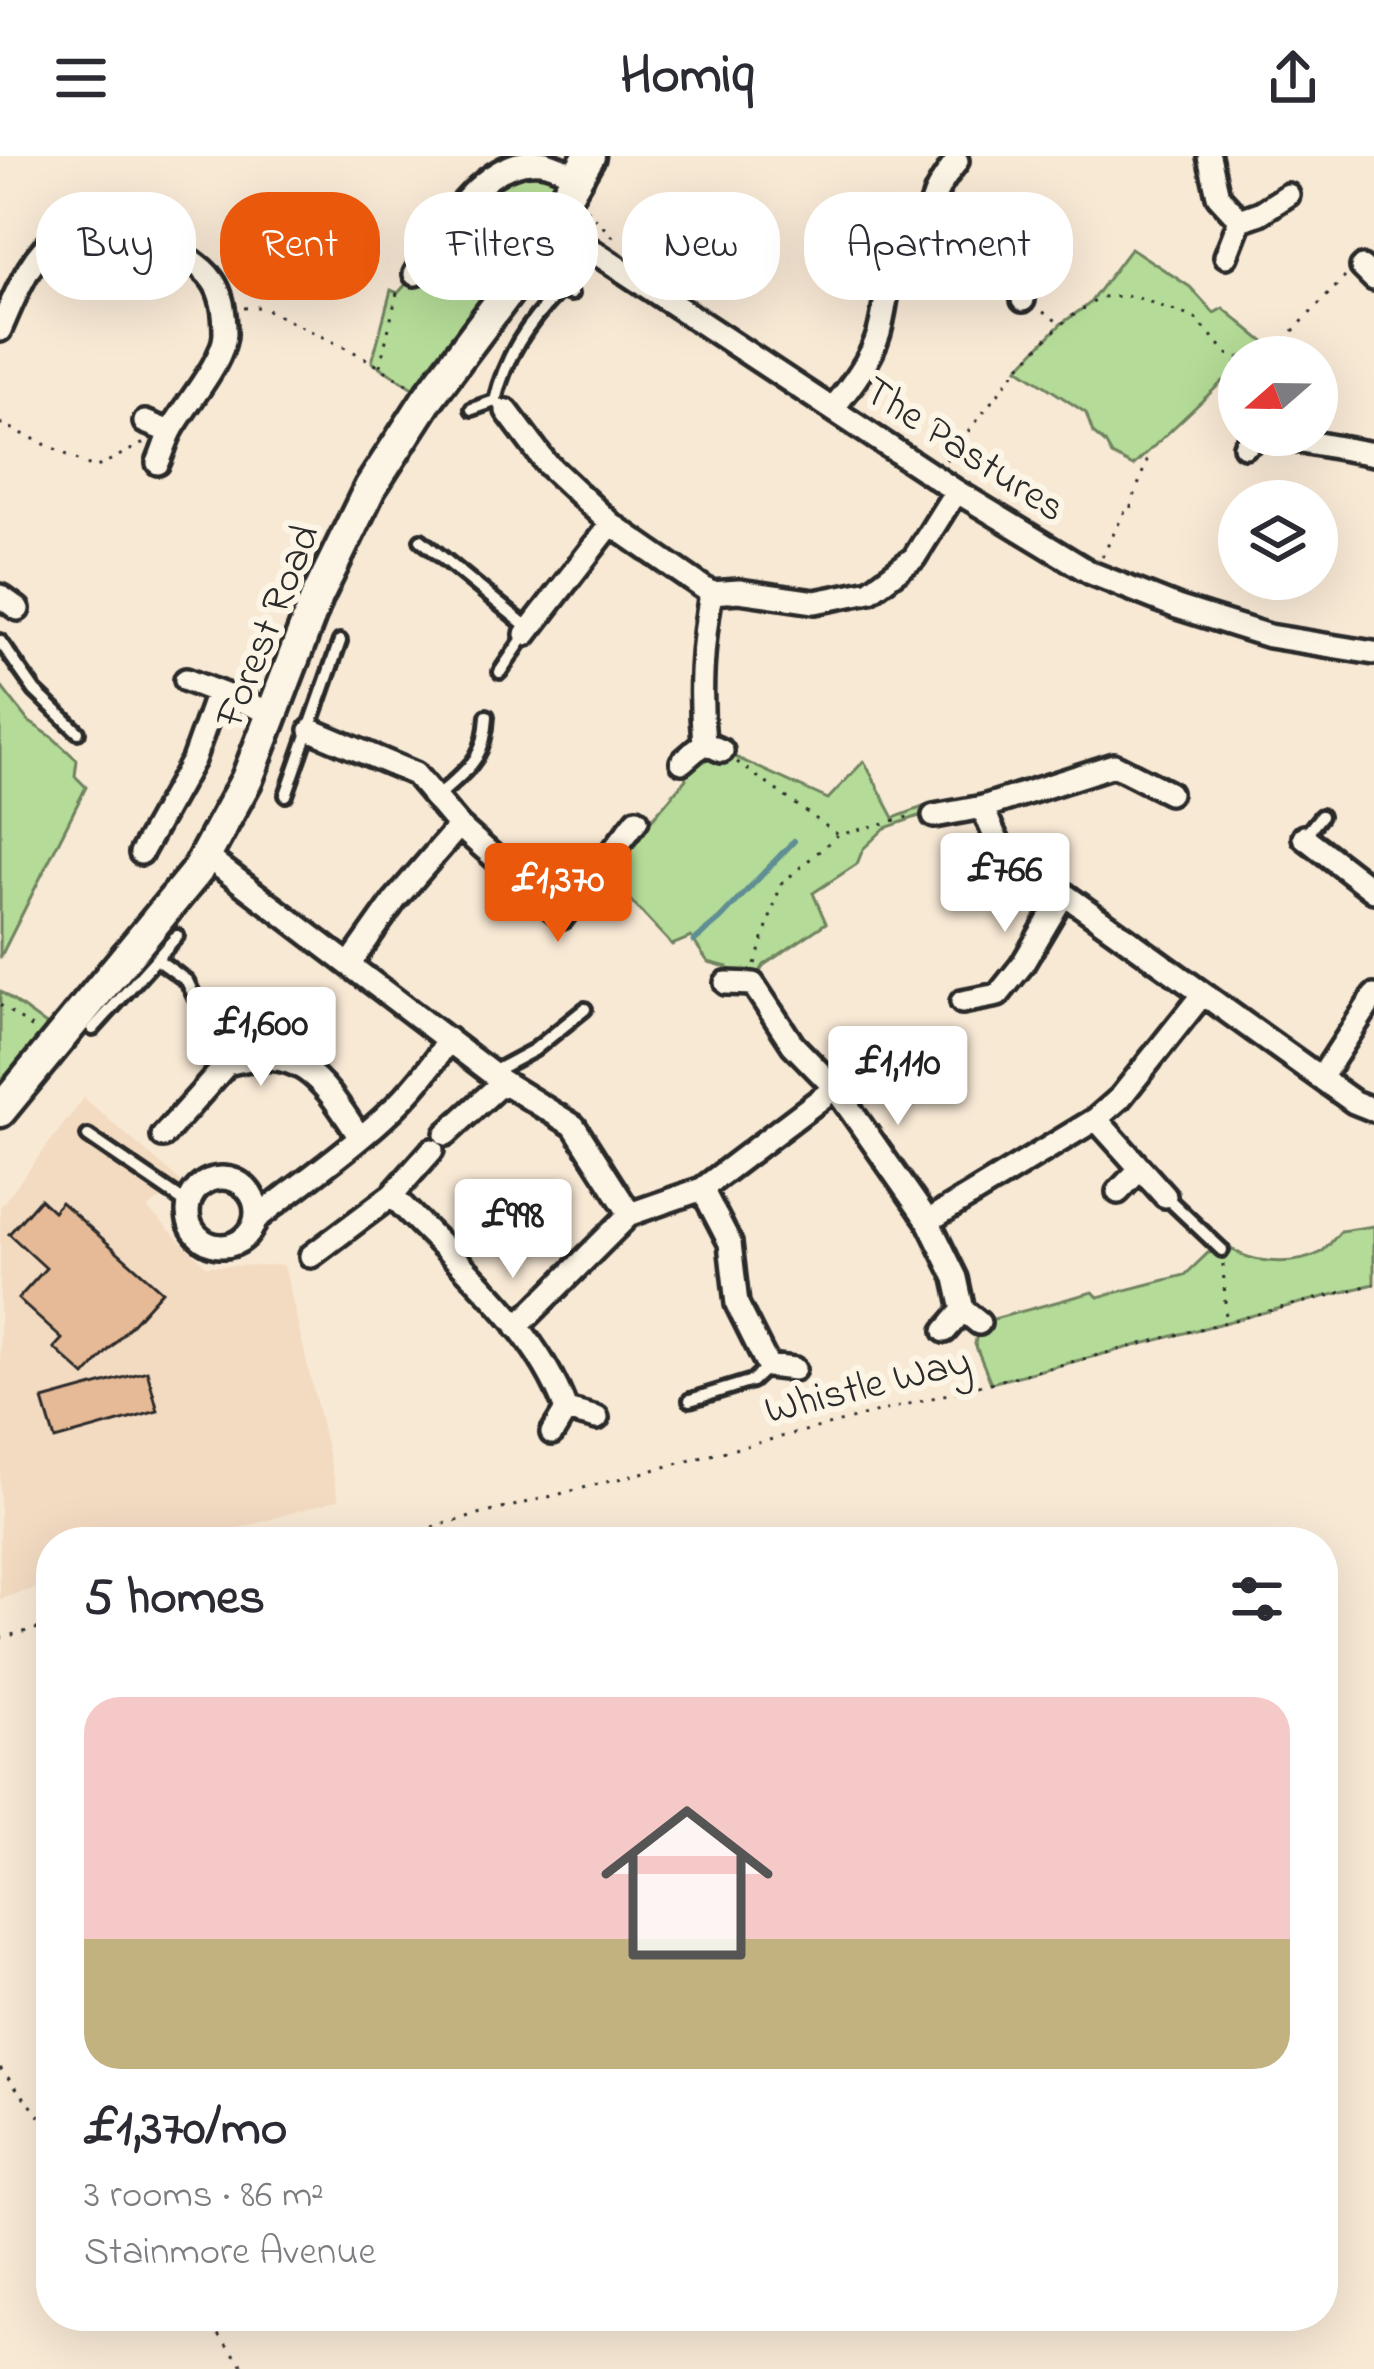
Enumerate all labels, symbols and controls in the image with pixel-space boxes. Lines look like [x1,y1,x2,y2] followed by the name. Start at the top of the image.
[620,39,754,117] text: Homiq
[48,45,114,111] icon: menu
[1260,45,1326,111] icon: share
[36,192,196,300] chip: Buy
[220,192,380,300] chip: Rent
[404,192,598,300] chip: Filters
[622,192,780,300] chip: New
[804,192,1073,300] chip: Apartment
[1218,336,1338,456] north arrow
[1218,336,1338,600] map controls
[850,362,1077,539] street label: The Pastures
[1218,480,1338,600] button: layers
[200,516,338,738] street label: Forest Road
[934,833,1076,935] pin: £766
[460,843,656,945] pin: £1,370
[968,843,1043,900] text: £766
[512,853,604,910] text: £1,370
[163,987,359,1089] pin: £1,600
[214,997,308,1054] text: £1,600
[800,1026,996,1128] pin: £1,110
[855,1036,941,1093] text: £1,110
[442,1179,584,1281] pin: £998
[482,1189,544,1246] text: £998
[759,1332,978,1442] street label: Whistle Way
[84,1562,265,1637] text: 5 homes
[1224,1566,1290,1632] icon: filters
[579,1775,795,1991] icon: home
[84,2093,287,2168] text: £1,370/mo
[84,2168,324,2225] text: 3 rooms · 86 m²
[84,2225,376,2282] text: Stainmore Avenue

